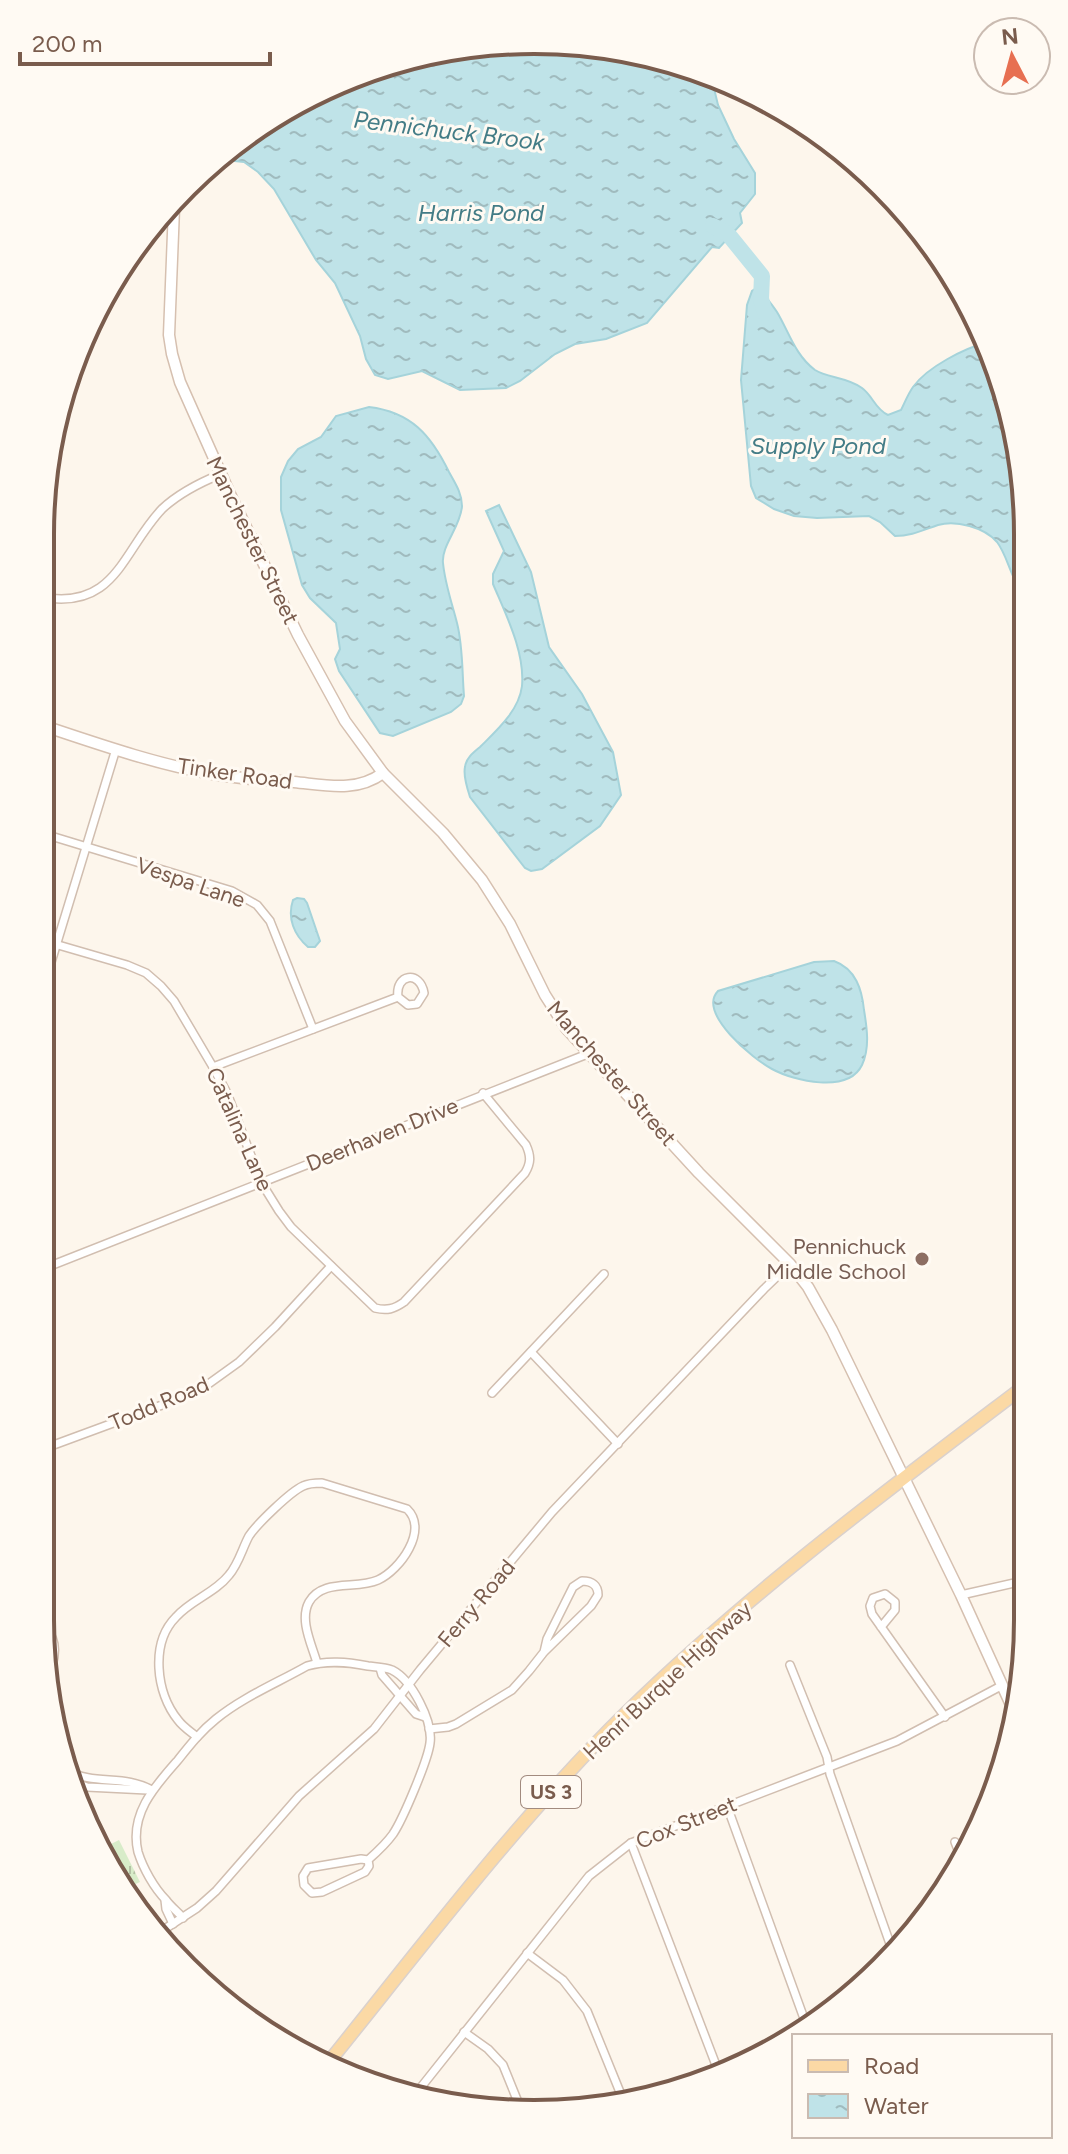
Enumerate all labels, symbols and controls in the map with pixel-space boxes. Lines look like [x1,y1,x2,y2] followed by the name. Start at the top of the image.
[20,16,270,66] scale bar
[972,16,1052,96] north arrow
[1000,22,1020,51] text: N
[32,29,103,58] text: 200 m
[352,104,547,157] water label: Pennichuck Brook
[418,198,545,227] water label: Harris Pond
[750,431,887,460] water label: Supply Pond
[200,452,305,629] street label: Manchester Street
[176,752,294,795] street label: Tinker Road
[133,851,249,914] street label: Vespa Lane
[541,995,682,1151] street label: Manchester Street
[200,1063,279,1195] street label: Catalina Lane
[302,1092,462,1177] street label: Deerhaven Drive
[766,1233,906,1285] place label: Pennichuck Middle School
[913,1250,931,1268] marker: Pennichuck Middle School
[105,1370,213,1436] street label: Todd Road
[432,1554,521,1653] street label: Ferry Road
[577,1595,758,1765] street label: Henri Burque Highway
[521,1776,581,1808] road number: US 3
[632,1790,740,1855] street label: Cox Street
[792,2034,1052,2138] legend
[864,2051,919,2080] text: Road
[864,2091,929,2120] text: Water

